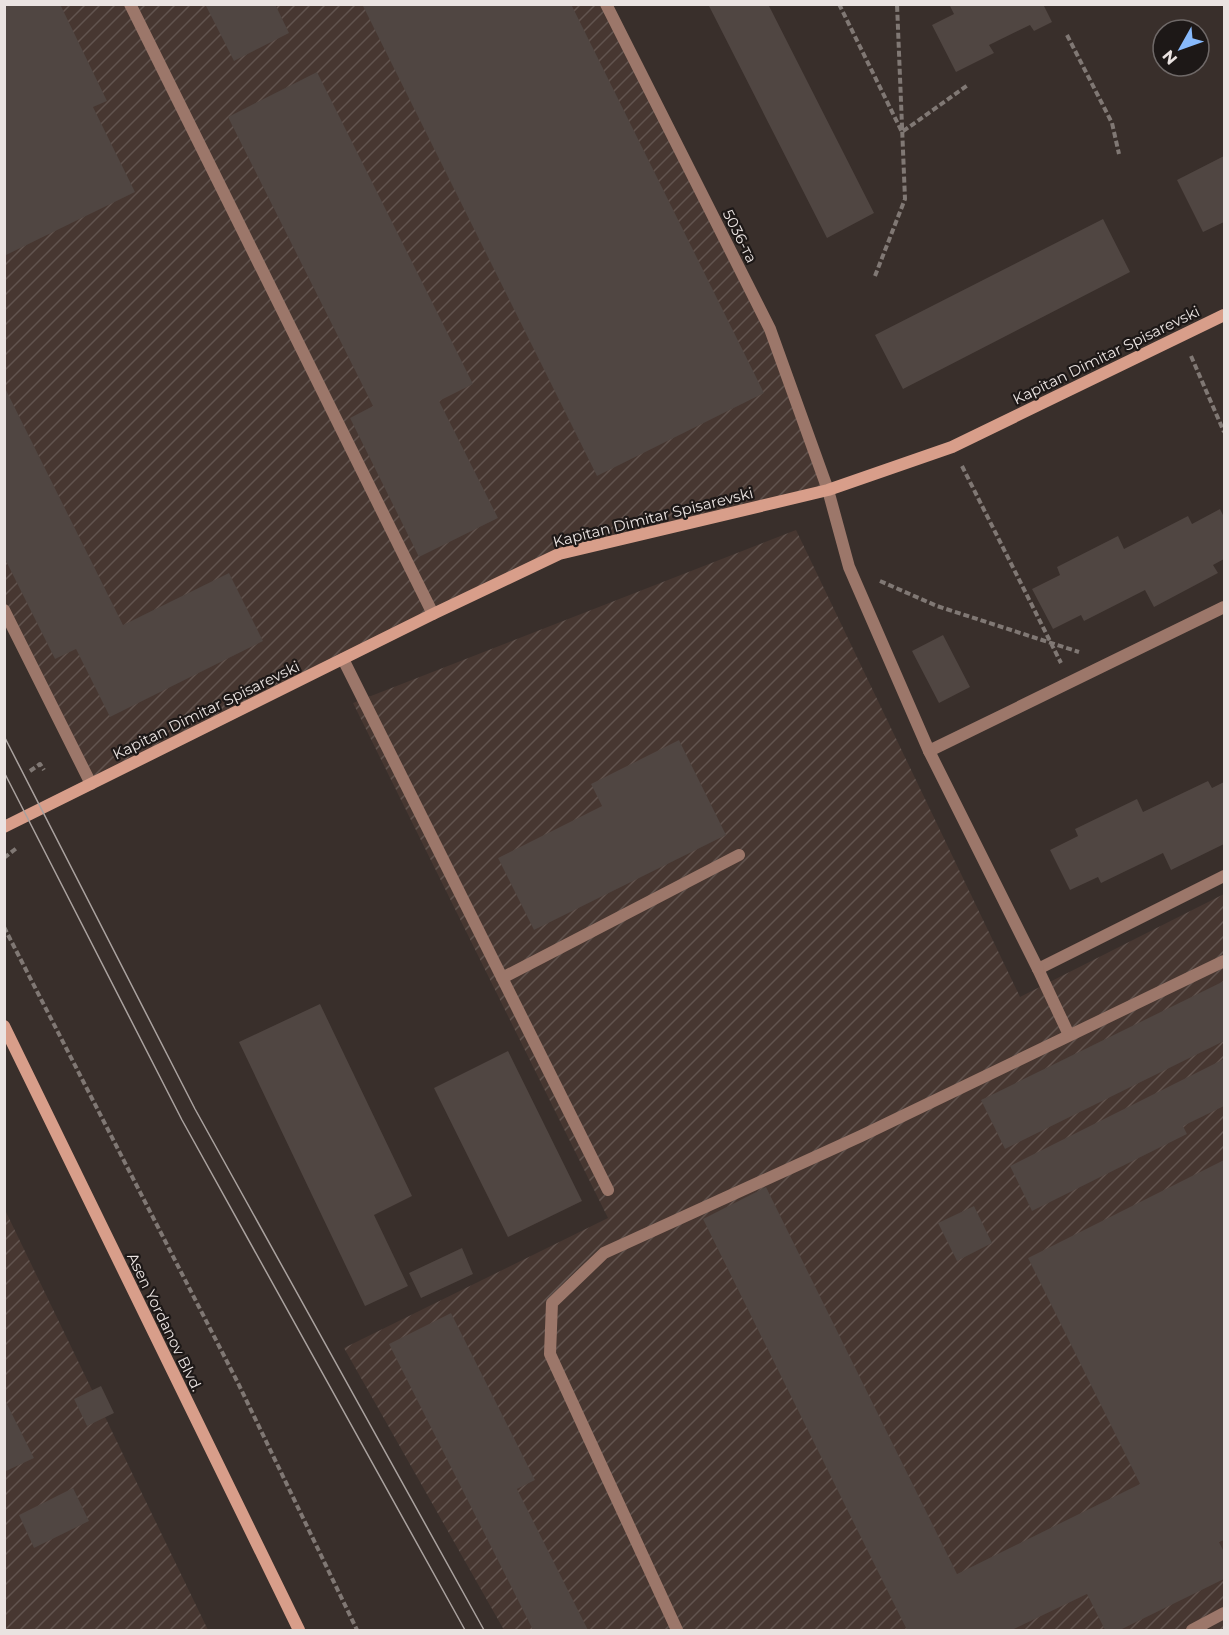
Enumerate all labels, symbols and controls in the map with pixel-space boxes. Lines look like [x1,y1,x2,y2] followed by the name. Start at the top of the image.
[1151,18,1211,78] north arrow
[1158,46,1181,68] text: N
[719,206,761,266] street label: 5036-та
[1009,301,1203,409] street label: Kapitan Dimitar Spisarevski
[551,483,755,551] street label: Kapitan Dimitar Spisarevski
[109,656,303,764] street label: Kapitan Dimitar Spisarevski
[123,1250,207,1394] street label: Asen Yordanov Blvd.

